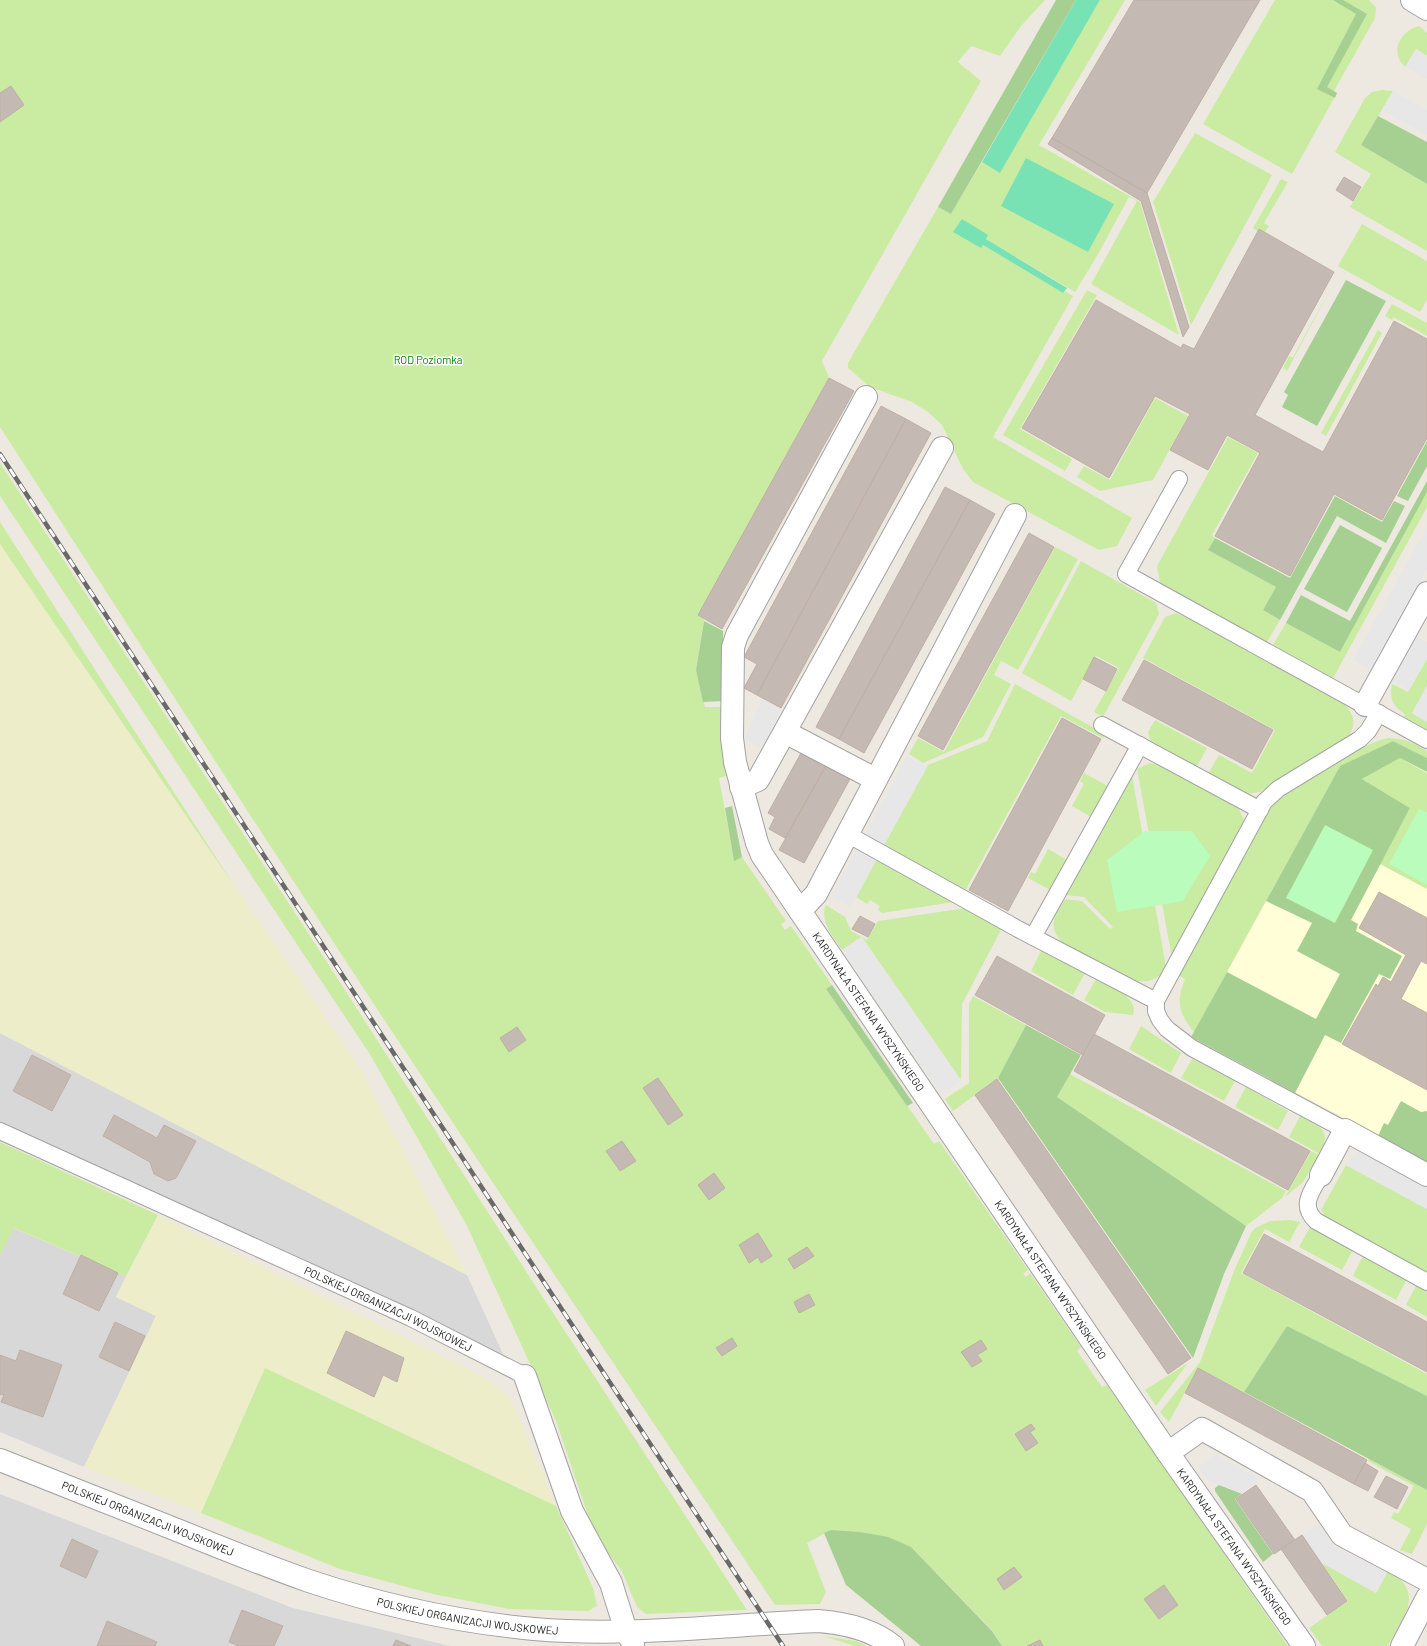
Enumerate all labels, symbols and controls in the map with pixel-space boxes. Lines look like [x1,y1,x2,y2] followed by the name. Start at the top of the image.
[394,353,462,366] park label: ROD Poziomka
[810,930,927,1094] street label: KARDYNAŁA STEFANA WYSZYŃSKIEGO
[992,1198,1109,1362] street label: KARDYNAŁA STEFANA WYSZYŃSKIEGO
[302,1263,474,1354] street label: POLSKIEJ ORGANIZACJI WOJSKOWEJ
[1175,1465,1294,1628] street label: KARDYNAŁA STEFANA WYSZYŃSKIEGO
[60,1478,236,1558] street label: POLSKIEJ ORGANIZACJI WOJSKOWEJ
[376,1594,559,1637] street label: POLSKIEJ ORGANIZACJI WOJSKOWEJ

